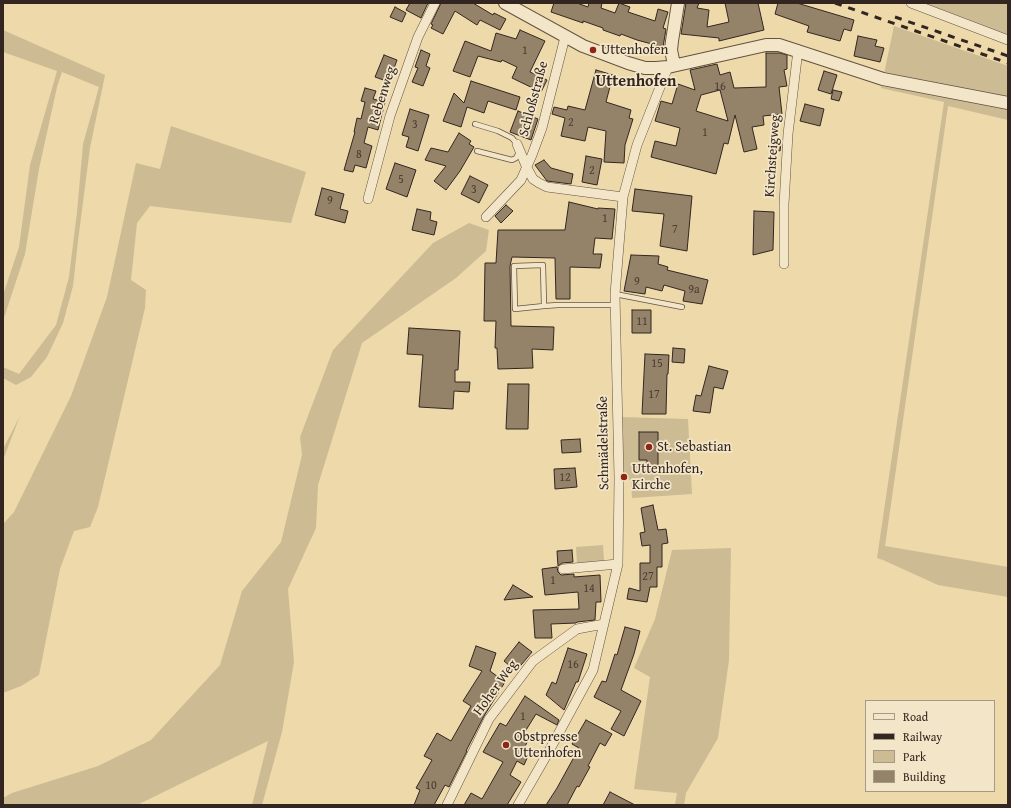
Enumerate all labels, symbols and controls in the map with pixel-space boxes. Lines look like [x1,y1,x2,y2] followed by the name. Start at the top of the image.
[601,42,668,58] place label: Uttenhofen
[522,44,528,58] house number: 1
[588,45,598,55] marker: Uttenhofen
[516,59,552,139] street label: Schloßstraße
[366,64,400,126] street label: Rebenweg
[595,72,677,92] district label: Uttenhofen
[714,80,726,94] house number: 16
[762,114,784,198] street label: Kirchsteigweg
[568,116,574,130] house number: 2
[412,118,418,132] house number: 3
[702,126,708,140] house number: 1
[356,148,362,162] house number: 8
[589,164,595,178] house number: 2
[398,173,404,187] house number: 5
[471,183,477,197] house number: 3
[327,194,333,208] house number: 9
[602,212,608,226] house number: 1
[672,223,678,237] house number: 7
[634,275,640,289] house number: 9
[688,283,700,297] house number: 9a
[636,315,648,329] house number: 11
[651,357,663,371] house number: 15
[648,388,660,402] house number: 17
[595,396,613,490] street label: Schmädelstraße
[657,439,731,455] place label: St. Sebastian
[644,442,654,452] marker: St. Sebastian
[632,461,703,494] place label: Uttenhofen, Kirche
[559,471,571,485] house number: 12
[619,472,629,482] marker: Uttenhofen, Kirche
[642,570,654,584] house number: 27
[550,574,556,588] house number: 1
[583,582,595,596] house number: 14
[470,657,522,719] street label: Hoher Weg
[567,658,579,672] house number: 16
[865,700,995,792] legend
[903,708,928,725] text: Road
[520,710,526,724] house number: 1
[903,728,942,745] text: Railway
[514,729,581,762] place label: Obstpresse Uttenhofen
[501,740,511,750] marker: Obstpresse Uttenhofen
[903,748,926,765] text: Park
[903,768,946,785] text: Building
[425,779,437,793] house number: 10

